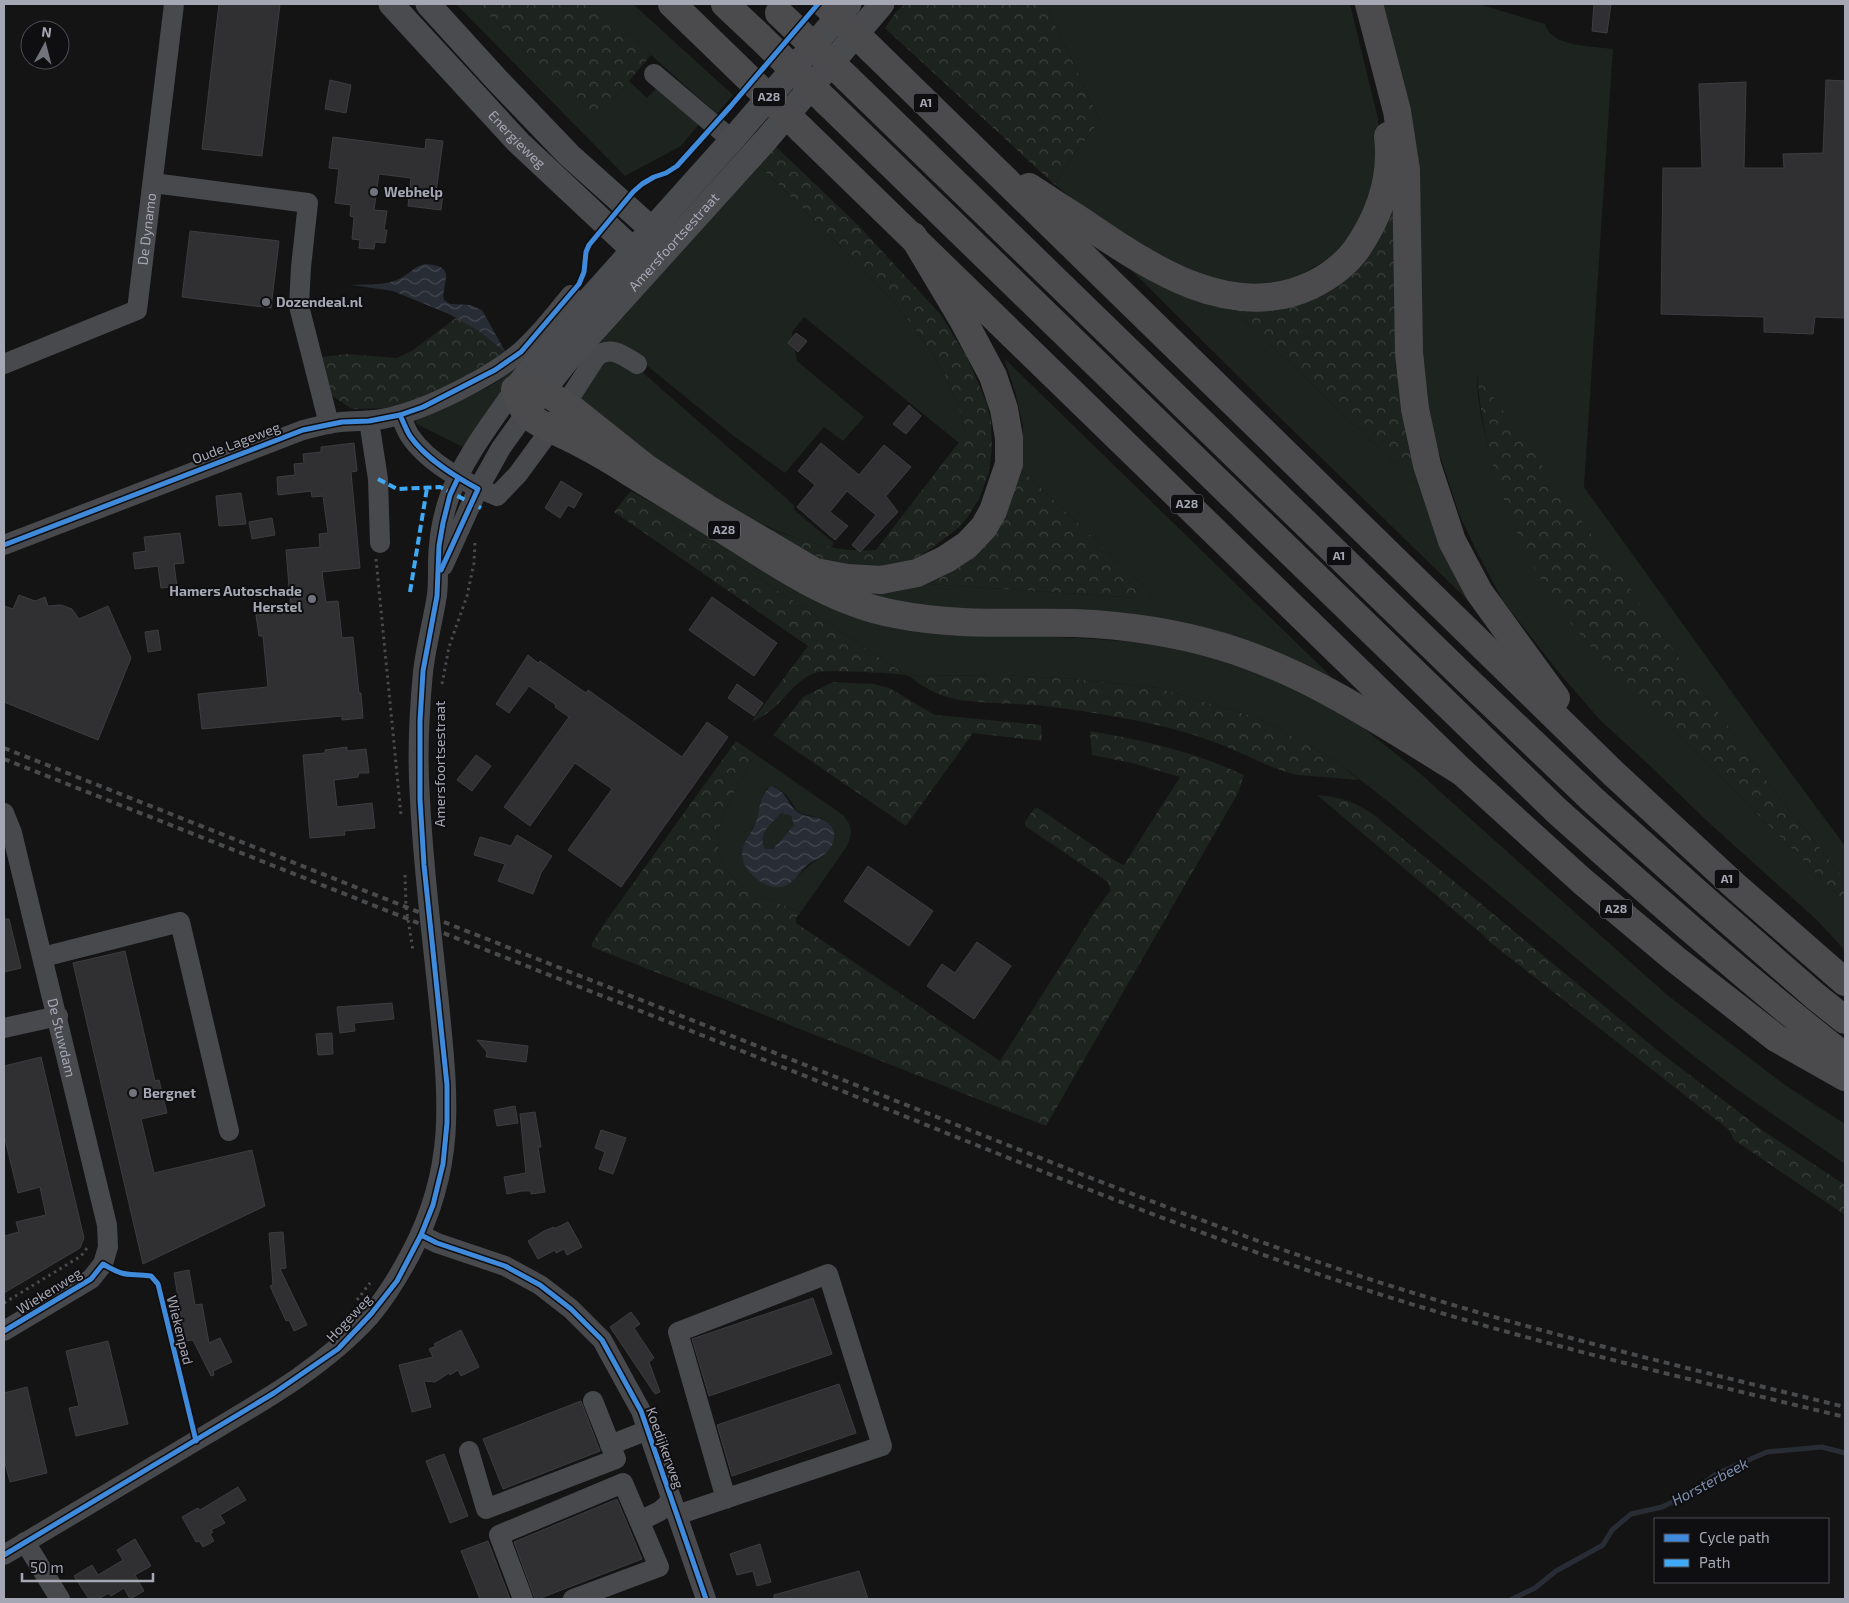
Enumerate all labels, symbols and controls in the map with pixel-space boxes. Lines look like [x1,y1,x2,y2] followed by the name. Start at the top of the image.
[20,20,70,70] north arrow
[41,23,53,41] text: N
[753,88,785,106] road number: A28
[914,94,938,112] road number: A1
[485,107,550,172] street label: Energieweg
[384,183,443,200] place label: Webhelp
[368,186,380,198] marker: Webhelp
[625,189,722,294] street label: Amersfoortsestraat
[133,192,159,266] street label: De Dynamo
[276,293,363,310] place label: Dozendeal.nl
[260,296,272,308] marker: Dozendeal.nl
[189,418,282,467] street label: Oude Lageweg
[1171,494,1203,514] road number: A28
[708,520,740,540] road number: A28
[1326,546,1352,566] road number: A1
[169,582,302,615] place label: Hamers Autoschade Herstel
[306,593,318,605] marker: Hamers Autoschade Herstel
[431,701,448,827] street label: Amersfoortsestraat
[1714,870,1740,889] road number: A1
[1600,900,1632,919] road number: A28
[44,996,80,1079] street label: De Stuwdam
[143,1084,196,1101] place label: Bergnet
[127,1087,139,1099] marker: Bergnet
[13,1264,85,1317] street label: Wiekenweg
[322,1290,375,1345] street label: Hogeweg
[164,1294,197,1366] street label: Wiekenpad
[643,1405,688,1491] street label: Koedijkerweg
[1668,1453,1751,1509] water label: Horsterbeek
[1654,1518,1829,1583] legend
[1699,1528,1770,1546] text: Cycle path
[22,1550,154,1582] scale bar
[1699,1553,1730,1571] text: Path
[30,1558,64,1576] text: 50 m

